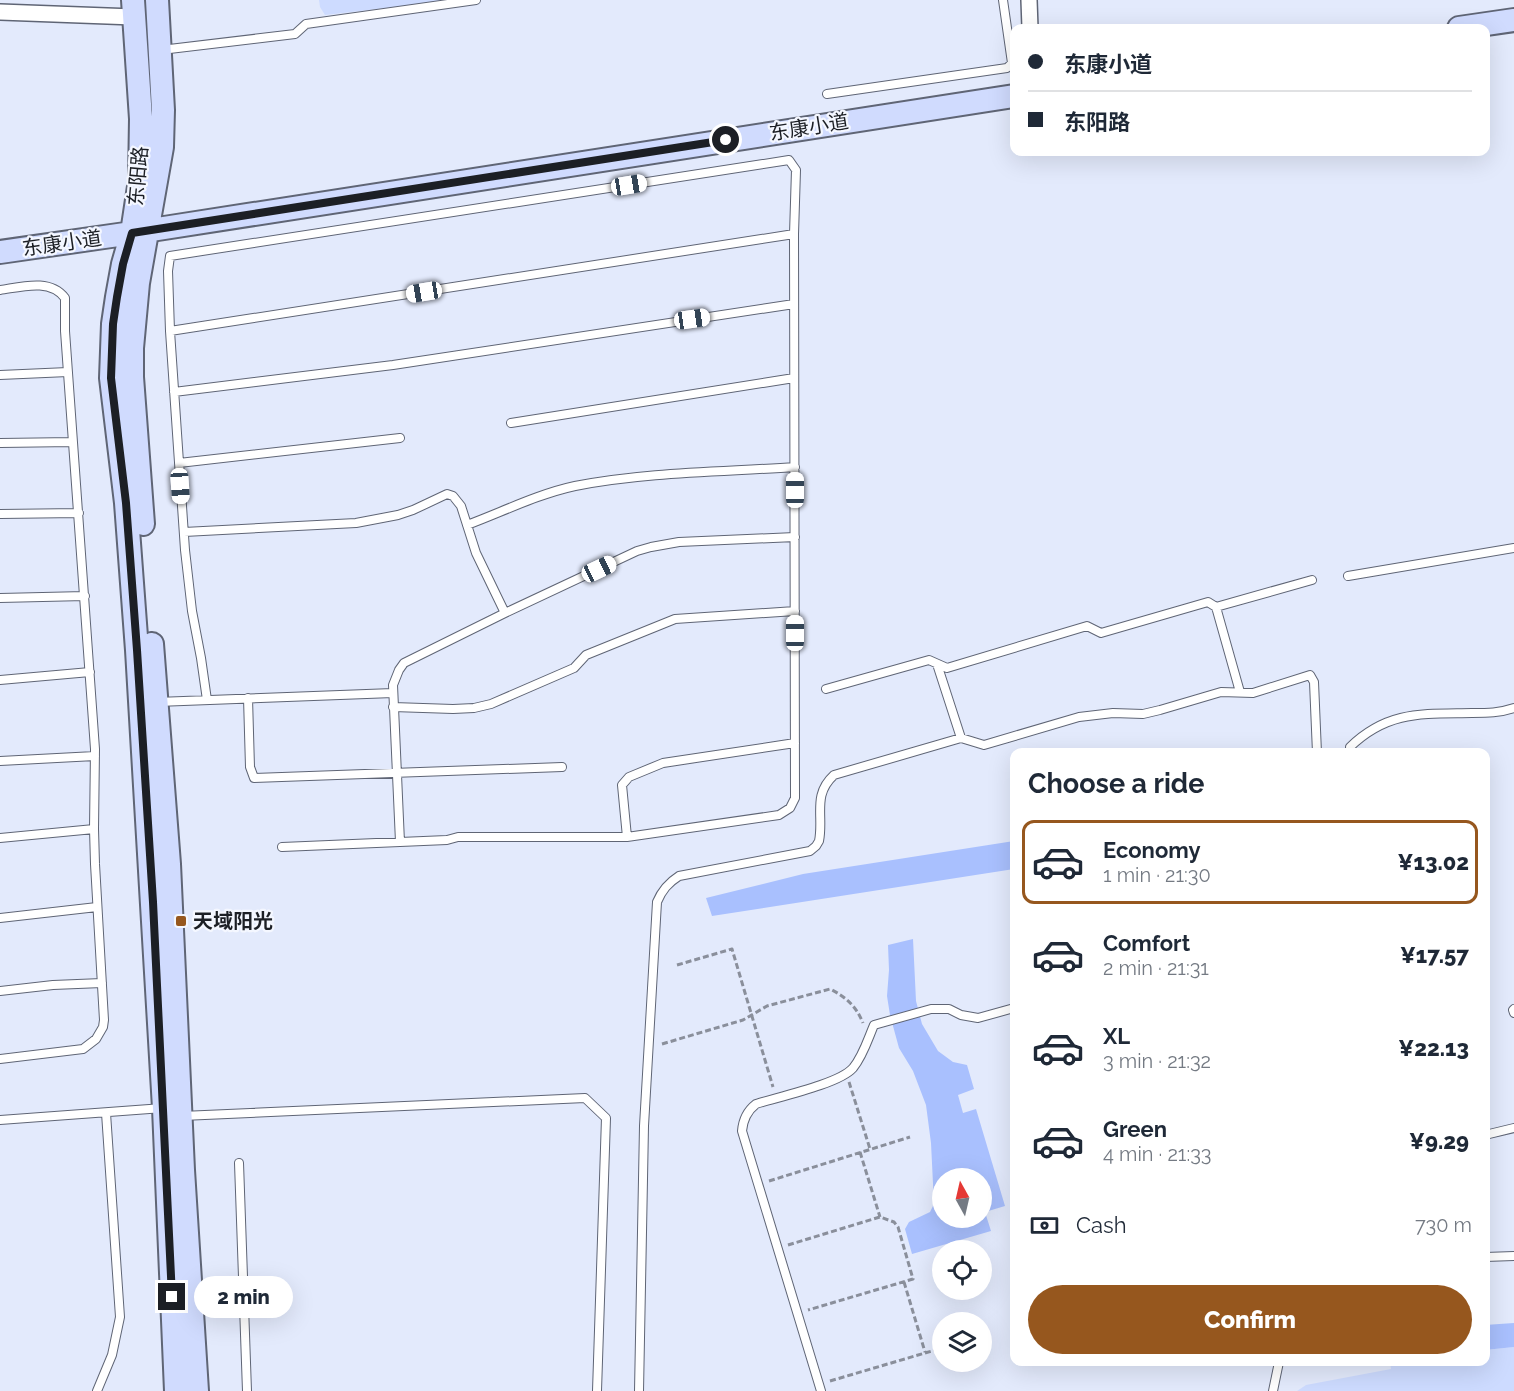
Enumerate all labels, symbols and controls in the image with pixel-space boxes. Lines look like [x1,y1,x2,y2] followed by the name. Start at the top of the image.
[1064,51,1152,77] text: 东康小道
[768,109,850,145] street label: 东康小道
[1064,109,1130,135] text: 东阳路
[712,126,739,153] route start
[123,145,153,207] street label: 东阳路
[610,173,648,197] car
[21,226,103,260] street label: 东康小道
[405,280,443,304] car
[673,308,711,330] car
[170,467,190,505] car
[786,472,804,508] car
[579,553,619,585] car
[786,615,804,651] car
[1028,768,1204,799] text: Choose a ride
[1031,835,1085,889] icon: car
[1103,837,1201,863] text: Economy
[1398,849,1469,875] text: ¥13.02
[1103,863,1211,887] text: 1 min · 21:30
[193,909,273,933] place label: 天域阳光
[174,914,188,928] marker: 天域阳光
[1031,928,1085,982] icon: car
[1103,930,1190,956] text: Comfort
[1400,942,1469,968] text: ¥17.57
[1103,956,1209,980] text: 2 min · 21:31
[1031,1021,1085,1075] icon: car
[1103,1023,1130,1049] text: XL
[1398,1035,1469,1061] text: ¥22.13
[1103,1049,1211,1073] text: 3 min · 21:32
[1031,1114,1085,1168] icon: car
[1103,1116,1167,1142] text: Green
[1409,1128,1469,1154] text: ¥9.29
[1103,1142,1212,1166] text: 4 min · 21:33
[932,1168,992,1228] north arrow
[932,1168,992,1372] map controls
[1028,1209,1061,1242] icon: cash
[1076,1212,1127,1238] text: Cash
[1415,1213,1472,1237] text: 730 m
[932,1240,992,1300] button: locate
[193,1276,292,1318] callout: 2 min
[158,1283,185,1310] route end
[217,1285,270,1309] text: 2 min
[1028,1285,1472,1354] button: Confirm
[932,1312,992,1372] button: layers

